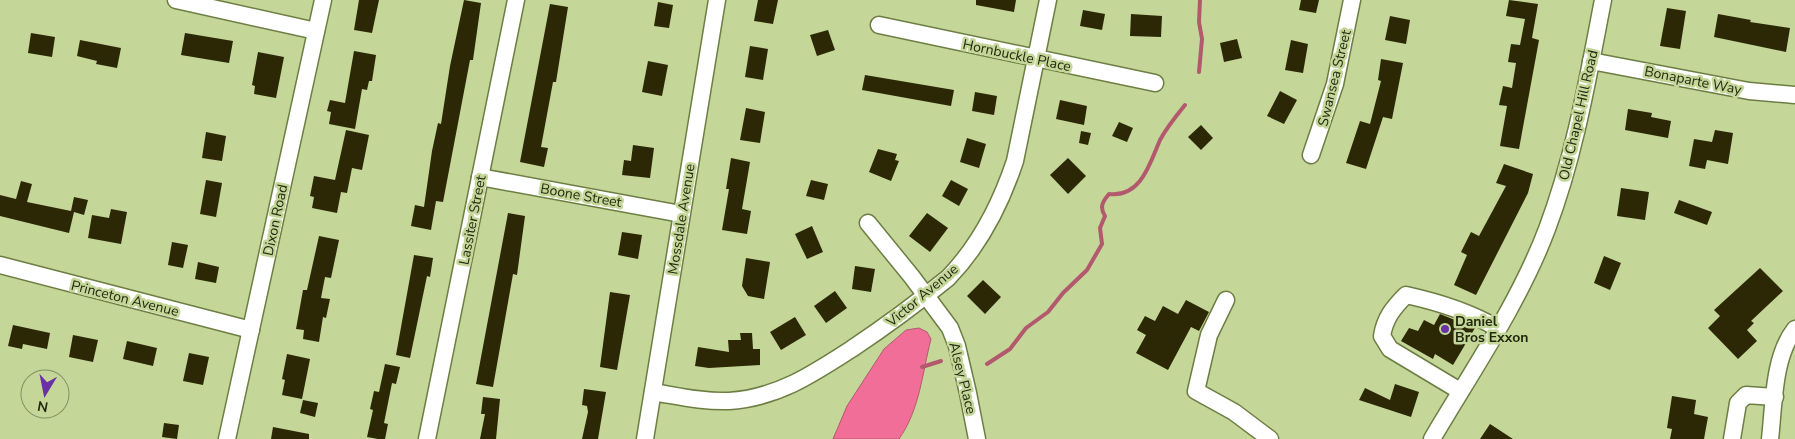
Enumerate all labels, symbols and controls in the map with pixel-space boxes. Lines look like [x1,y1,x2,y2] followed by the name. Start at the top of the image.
[1313,28,1356,128] street label: Swansea Street
[961,35,1073,76] street label: Hornbuckle Place
[1554,48,1603,182] street label: Old Chapel Hill Road
[1643,62,1744,99] street label: Bonaparte Way
[663,162,700,276] street label: Mossdale Avenue
[454,174,490,266] street label: Lassiter Street
[539,179,623,212] street label: Boone Street
[259,183,292,258] street label: Dixon Road
[882,260,962,332] street label: Victor Avenue
[69,276,181,321] street label: Princeton Avenue
[1455,312,1528,347] place label: Daniel Bros Exxon
[1439,323,1451,335] marker: Daniel Bros Exxon
[944,340,981,416] street label: Alsey Place
[20,369,70,419] north arrow
[36,396,50,417] text: N

